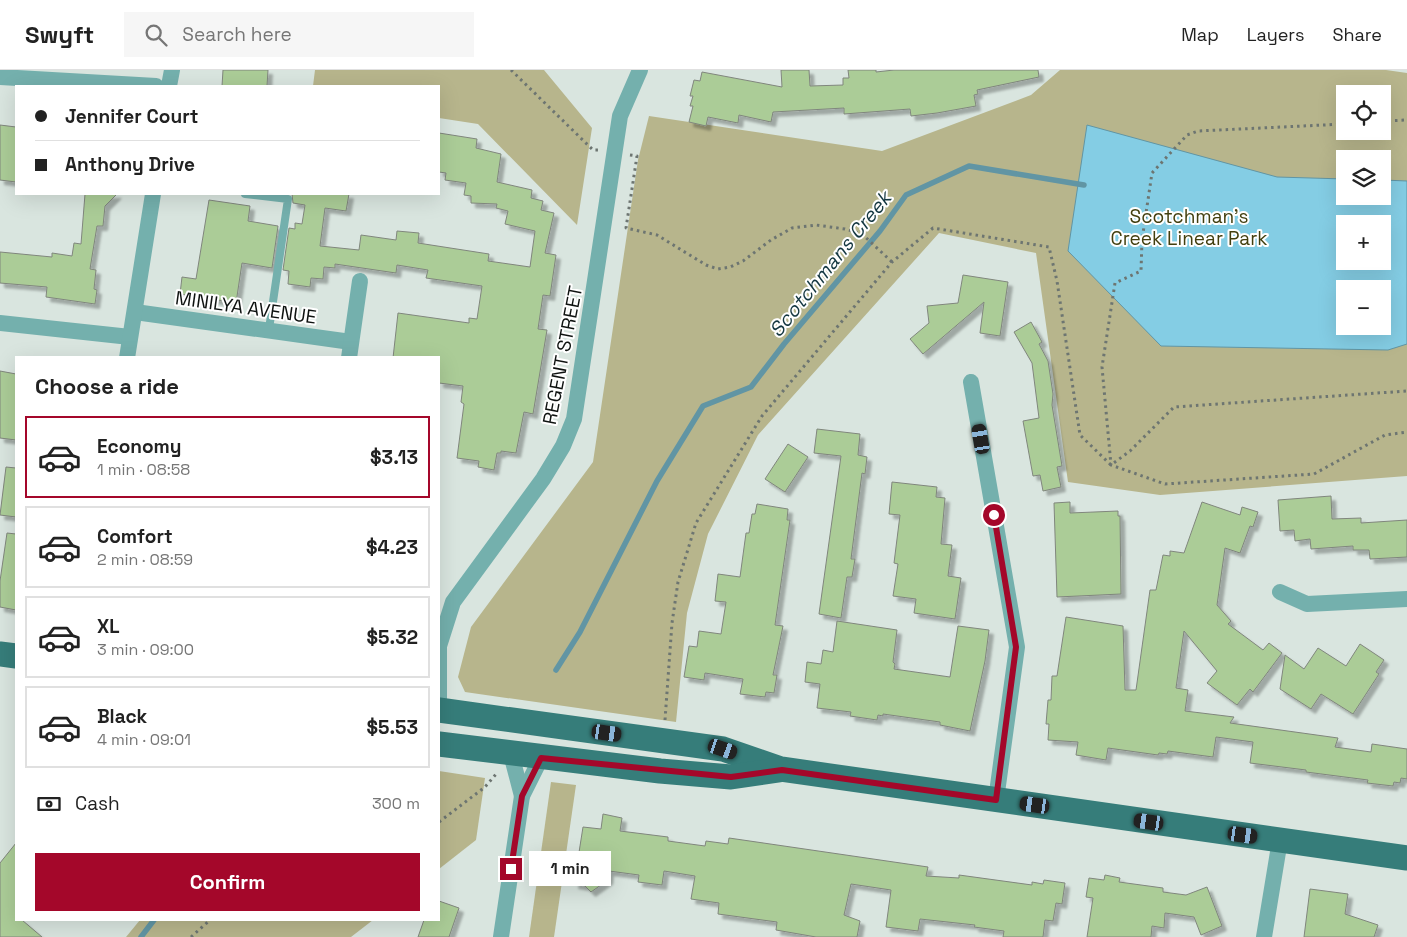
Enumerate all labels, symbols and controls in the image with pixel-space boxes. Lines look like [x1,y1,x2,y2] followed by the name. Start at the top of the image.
[124,12,474,57] search box
[25,19,94,50] text: Swyft
[142,21,170,49] icon: search
[182,22,292,47] text: Search here
[1181,23,1219,46] text: Map
[1247,23,1304,46] text: Layers
[1332,23,1382,46] text: Share
[1336,85,1391,335] map controls
[1336,85,1391,140] button: locate
[65,104,198,129] text: Jennifer Court
[1336,150,1391,205] button: layers
[65,152,195,177] text: Anthony Drive
[763,184,898,342] water label: Scotchmans Creek
[1110,204,1268,251] park label: Scotchman's Creek Linear Park
[1336,215,1391,270] button: +
[1336,280,1391,335] button: −
[537,284,588,427] street label: REGENT STREET
[174,285,318,330] street label: MINILYA AVENUE
[35,372,179,400] text: Choose a ride
[971,423,990,455] car
[97,434,181,459] text: Economy
[37,435,82,480] icon: car
[370,445,418,470] text: $3.13
[97,459,190,480] text: 1 min · 08:58
[983,504,1005,526] route start
[97,524,173,549] text: Comfort
[37,525,82,570] icon: car
[366,535,418,560] text: $4.23
[97,549,193,570] text: 2 min · 08:59
[97,614,120,639] text: XL
[37,615,82,660] icon: car
[367,625,418,650] text: $5.32
[97,639,194,660] text: 3 min · 09:00
[97,704,147,729] text: Black
[37,705,82,750] icon: car
[366,715,418,740] text: $5.53
[591,723,622,743] car
[97,729,191,750] text: 4 min · 09:01
[706,737,739,761] car
[35,790,63,818] icon: cash
[75,791,120,816] text: Cash
[372,793,420,814] text: 300 m
[1019,795,1050,815] car
[1133,812,1164,832] car
[1227,825,1258,845] car
[528,852,611,886] callout: 1 min
[35,853,420,911] button: Confirm
[500,858,522,880] route end
[550,858,590,879] text: 1 min

